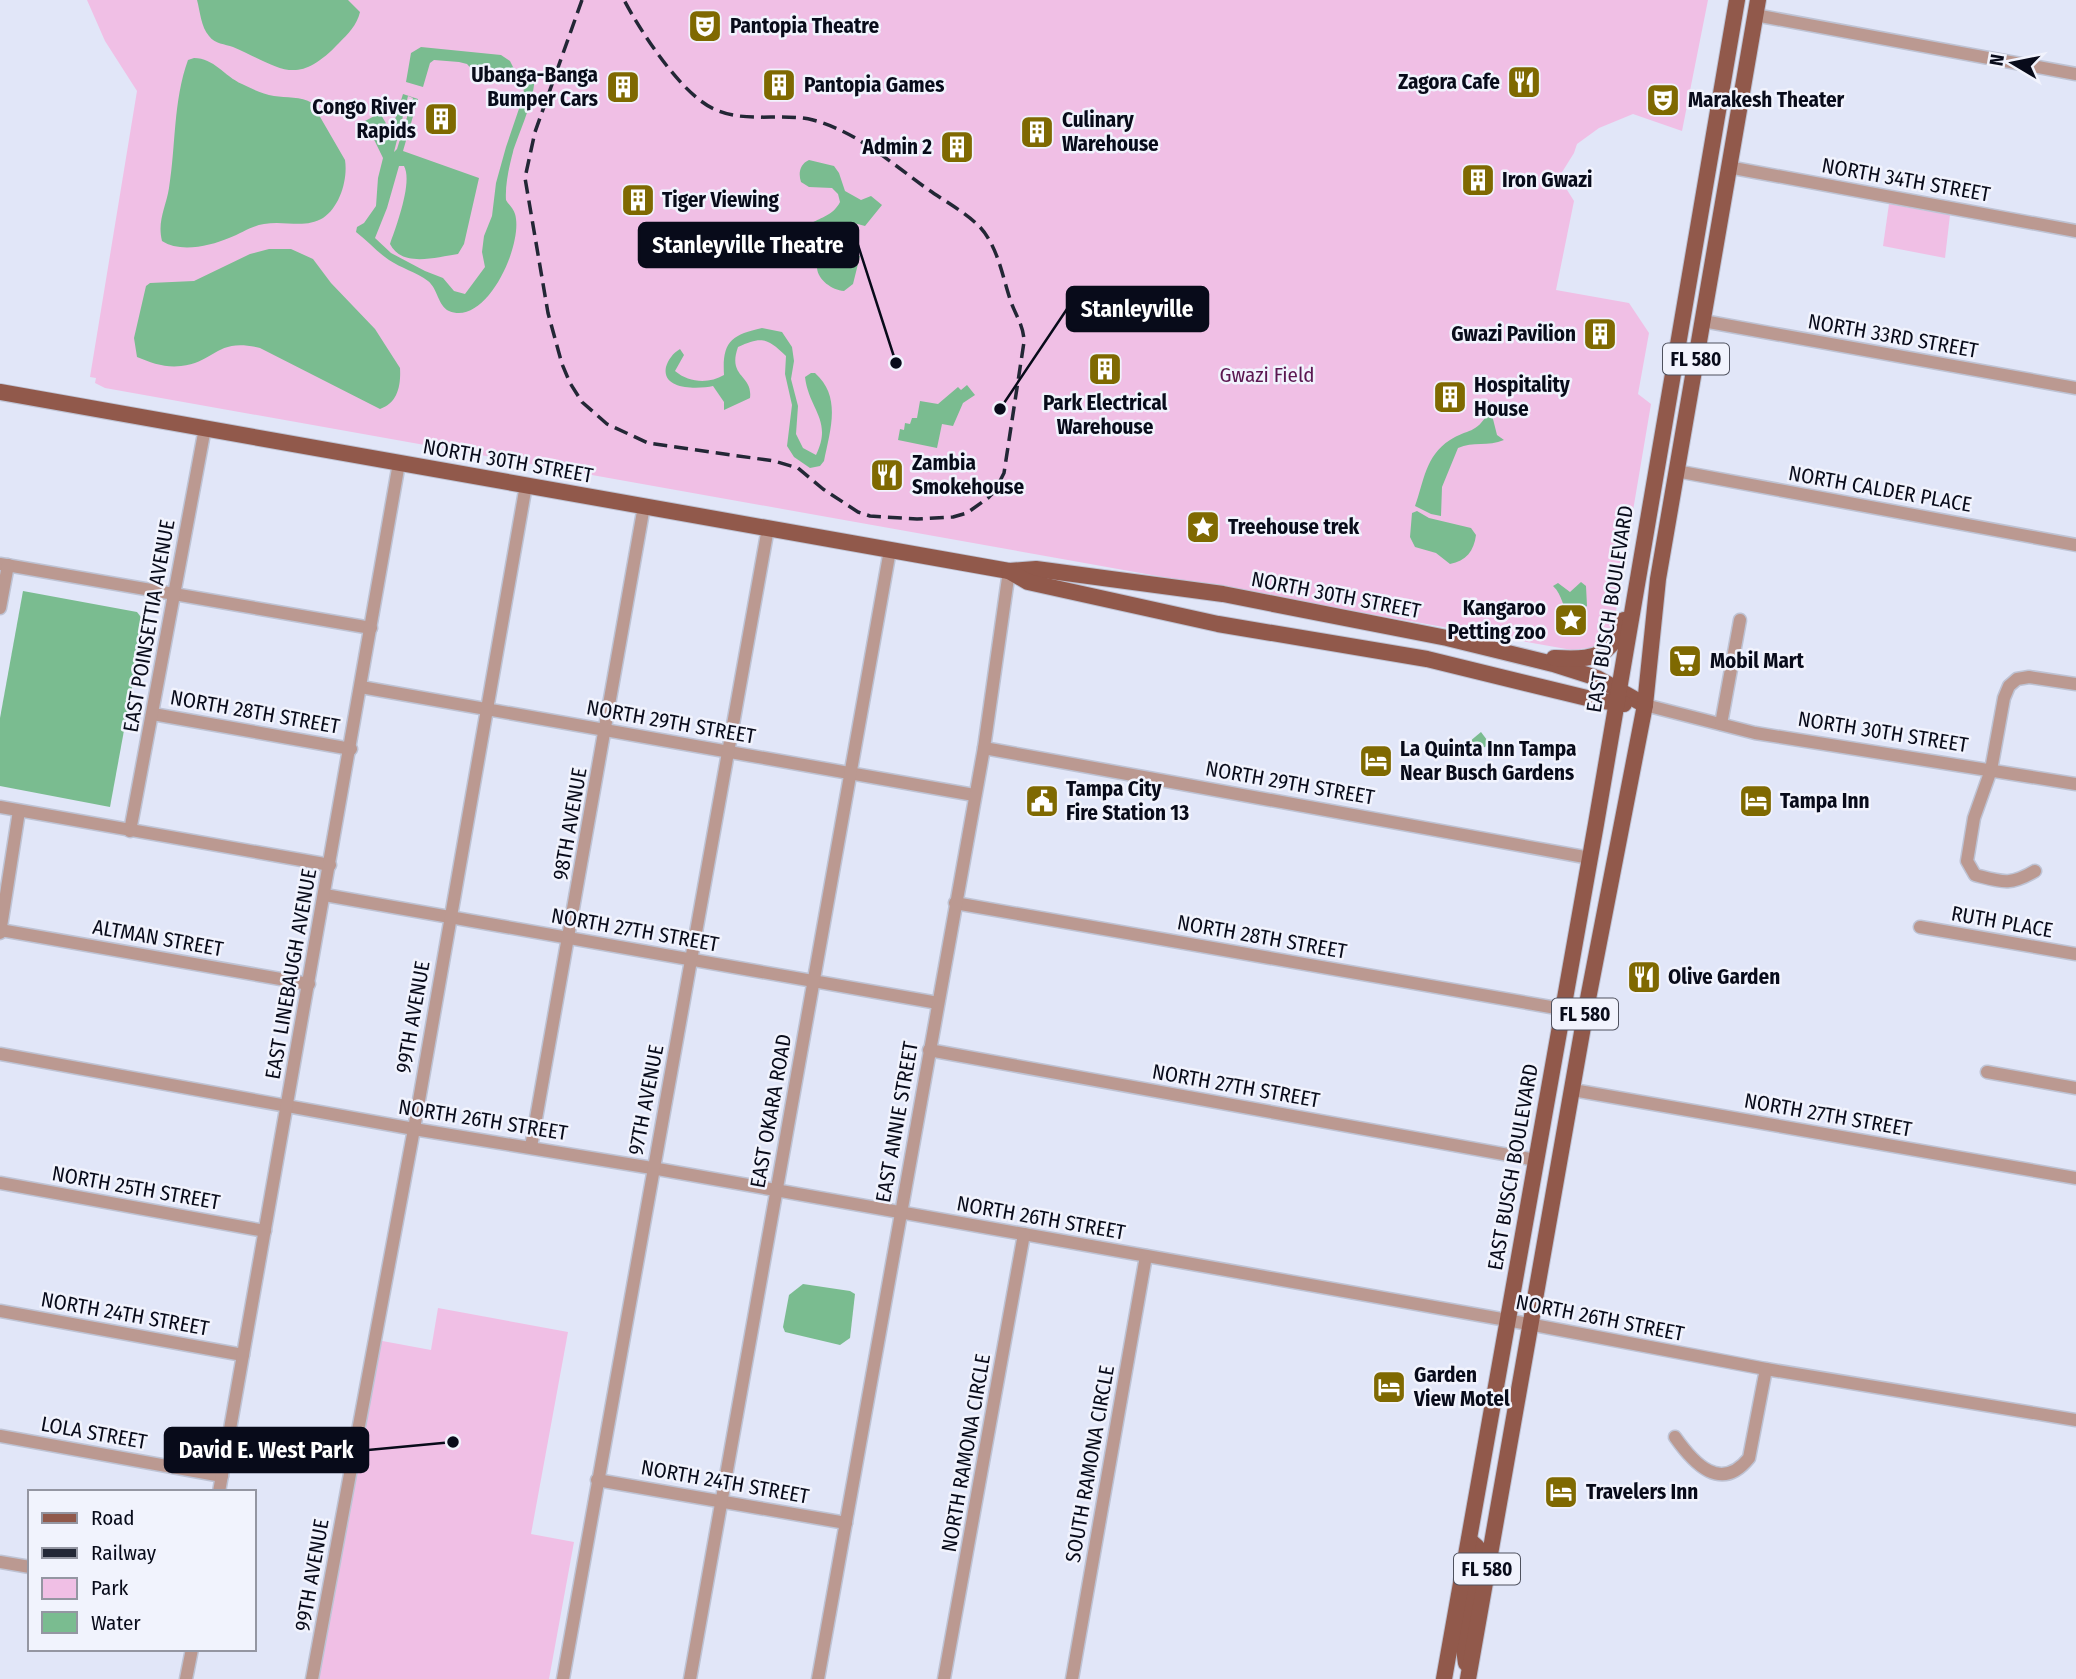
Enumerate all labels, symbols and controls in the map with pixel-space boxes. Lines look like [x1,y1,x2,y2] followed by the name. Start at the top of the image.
[686,7,724,45] theatre icon: Pantopia Theatre
[730,13,879,39] place label: Pantopia Theatre
[1978,28,2048,98] north arrow
[1984,53,2009,68] text: N
[471,62,598,112] place label: Ubanga-Banga Bumper Cars
[1505,63,1543,101] restaurant icon: Zagora Cafe
[760,66,798,104] building icon: Pantopia Games
[604,68,642,106] building icon: Ubanga-Banga Bumper Cars
[1398,69,1500,95] place label: Zagora Cafe
[804,72,944,98] place label: Pantopia Games
[1644,81,1682,119] theatre icon: Marakesh Theater
[1688,87,1845,113] place label: Marakesh Theater
[312,94,416,144] place label: Congo River Rapids
[422,100,460,138] building icon: Congo River Rapids
[1062,107,1159,157] place label: Culinary Warehouse
[1018,113,1056,151] building icon: Culinary Warehouse
[938,128,976,166] building icon: Admin 2
[862,134,932,160] place label: Admin 2
[1820,152,1993,208] street label: NORTH 34TH STREET
[1459,161,1497,199] building icon: Iron Gwazi
[1502,167,1592,193] place label: Iron Gwazi
[619,181,657,219] building icon: Tiger Viewing
[662,187,779,213] place label: Tiger Viewing
[639,223,858,267] callout: Stanleyville Theatre
[652,231,844,259] text: Stanleyville Theatre
[1067,287,1208,331] callout: Stanleyville
[1081,295,1194,323] text: Stanleyville
[1806,308,1980,364] street label: NORTH 33RD STREET
[1581,315,1619,353] building icon: Gwazi Pavilion
[1451,321,1576,347] place label: Gwazi Pavilion
[1663,344,1729,374] road number: FL 580
[1086,350,1124,388] building icon: Park Electrical Warehouse
[1219,362,1315,388] park label: Gwazi Field
[1474,372,1571,422] place label: Hospitality House
[1431,378,1469,416] building icon: Hospitality House
[1043,390,1167,440] place label: Park Electrical Warehouse
[421,433,595,489] street label: NORTH 30TH STREET
[912,450,1025,500] place label: Zambia Smokehouse
[868,456,906,494] restaurant icon: Zambia Smokehouse
[1786,460,1974,518] street label: NORTH CALDER PLACE
[1581,504,1639,714] street label: EAST BUSCH BOULEVARD
[1184,508,1222,546] place icon: Treehouse trek
[1228,514,1360,540] place label: Treehouse trek
[117,518,181,734] street label: EAST POINSETTIA AVENUE
[1249,566,1423,624] street label: NORTH 30TH STREET
[1448,595,1546,645] place label: Kangaroo Petting zoo
[1552,601,1590,639] place icon: Kangaroo Petting zoo
[1666,642,1704,680] supermarket icon: Mobil Mart
[1710,648,1805,674] place label: Mobil Mart
[168,684,342,740] street label: NORTH 28TH STREET
[584,694,758,750] street label: NORTH 29TH STREET
[1796,706,1970,758] street label: NORTH 30TH STREET
[1400,736,1576,786] place label: La Quinta Inn Tampa Near Busch Gardens
[1357,742,1395,780] hotel icon: La Quinta Inn Tampa Near Busch Gardens
[1203,755,1377,811] street label: NORTH 29TH STREET
[547,766,593,882] street label: 98TH AVENUE
[1066,776,1189,826] place label: Tampa City Fire Station 13
[1023,782,1061,820] public building icon: Tampa City Fire Station 13
[1737,782,1775,820] hotel icon: Tampa Inn
[1780,788,1869,814] place label: Tampa Inn
[260,867,322,1081] street label: EAST LINEBAUGH AVENUE
[1949,900,2055,944] street label: RUTH PLACE
[549,902,721,958] street label: NORTH 27TH STREET
[1175,909,1349,965] street label: NORTH 28TH STREET
[91,914,226,962] street label: ALTMAN STREET
[1625,958,1663,996] restaurant icon: Olive Garden
[390,959,436,1075] street label: 99TH AVENUE
[1668,964,1780,990] place label: Olive Garden
[1552,998,1618,1030] road number: FL 580
[745,1032,797,1190] street label: EAST OKARA ROAD
[870,1039,924,1204] street label: EAST ANNIE STREET
[623,1042,669,1157] street label: 97TH AVENUE
[1150,1058,1322,1114] street label: NORTH 27TH STREET
[1482,1062,1544,1272] street label: EAST BUSCH BOULEVARD
[1742,1087,1914,1143] street label: NORTH 27TH STREET
[397,1094,570,1146] street label: NORTH 26TH STREET
[50,1160,222,1216] street label: NORTH 25TH STREET
[955,1190,1128,1246] street label: NORTH 26TH STREET
[39,1286,211,1342] street label: NORTH 24TH STREET
[1514,1289,1687,1347] street label: NORTH 26TH STREET
[936,1352,996,1554] street label: NORTH RAMONA CIRCLE
[1413,1362,1510,1412] place label: Garden View Motel
[1060,1363,1120,1565] street label: SOUTH RAMONA CIRCLE
[1370,1368,1408,1406] hotel icon: Garden View Motel
[39,1411,149,1455] street label: LOLA STREET
[165,1428,368,1472] callout: David E. West Park
[179,1436,354,1464] text: David E. West Park
[639,1454,811,1510] street label: NORTH 24TH STREET
[1542,1473,1580,1511] hotel icon: Travelers Inn
[1586,1479,1698,1505] place label: Travelers Inn
[28,1490,256,1651] legend
[91,1505,135,1531] text: Road
[289,1517,335,1633] street label: 99TH AVENUE
[91,1540,157,1566] text: Railway
[1454,1554,1520,1584] road number: FL 580
[91,1575,129,1601] text: Park
[91,1610,141,1636] text: Water

